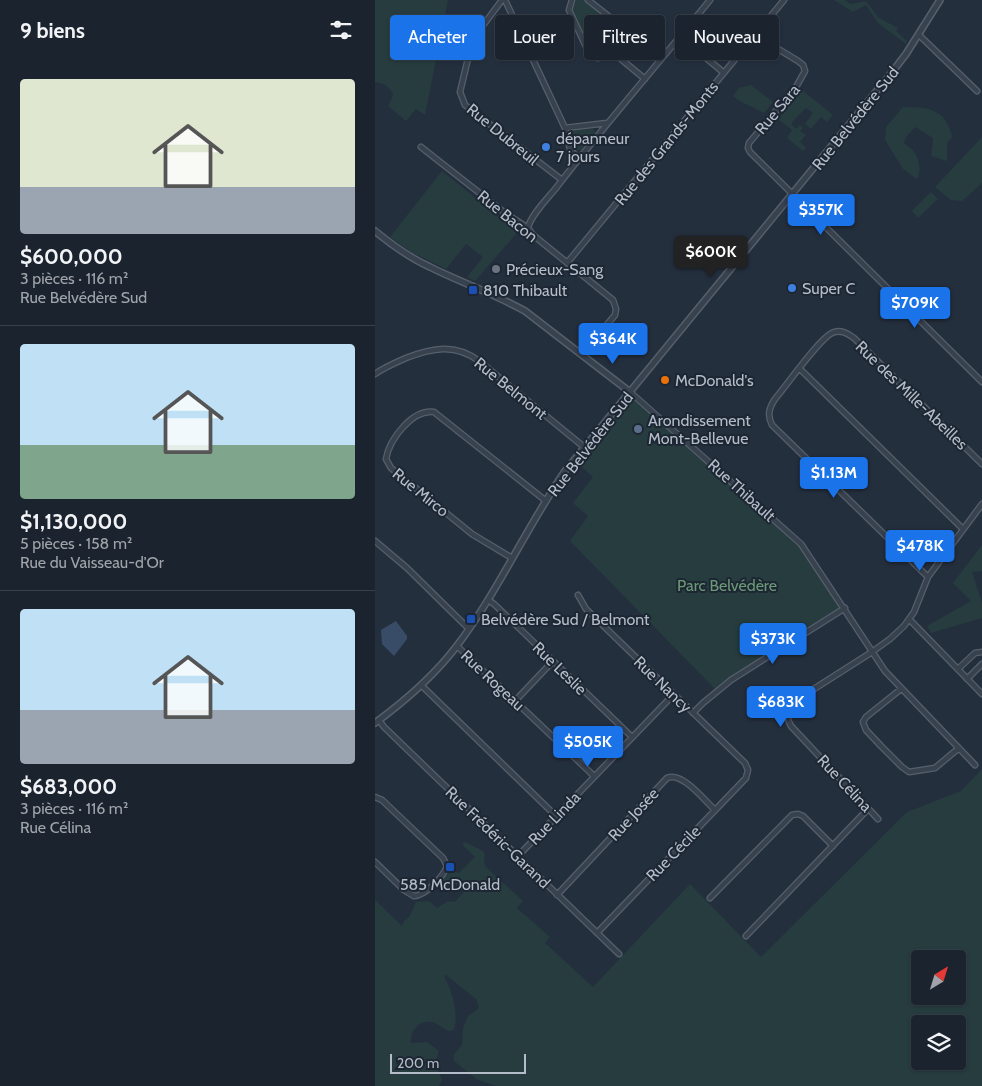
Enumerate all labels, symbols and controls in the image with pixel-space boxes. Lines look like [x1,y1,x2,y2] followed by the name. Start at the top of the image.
[390,15,485,60] chip: Acheter
[495,15,574,60] chip: Louer
[584,15,665,60] chip: Filtres
[675,15,779,60] chip: Nouveau
[327,16,355,44] icon: filters
[20,18,85,43] text: 9 biens
[808,63,903,174] street label: Rue Belvédère Sud
[611,77,722,209] street label: Rue des Grands-Monts
[751,80,804,138] street label: Rue Sara
[463,100,543,169] street label: Rue Dubreuil
[143,111,233,201] icon: home
[556,129,630,166] place label: dépanneur 7 jours
[540,141,552,153] marker: dépanneur 7 jours
[474,186,542,246] street label: Rue Bacon
[786,194,856,236] pin: $357K
[799,200,843,219] text: $357K
[676,236,746,278] pin: $600K
[686,242,736,261] text: $600K
[20,244,123,269] text: $600,000
[506,260,604,279] place label: Précieux-Sang
[490,263,502,275] marker: Précieux-Sang
[20,269,128,288] text: 3 pièces · 116 m²
[802,279,855,298] place label: Super C
[483,281,568,300] place label: 810 Thibault
[786,282,798,294] marker: Super C
[467,284,479,296] marker: 810 Thibault
[880,286,950,329] pin: $709K
[20,288,147,307] text: Rue Belvédère Sud
[891,293,939,312] text: $709K
[578,322,648,365] pin: $364K
[590,329,636,348] text: $364K
[852,337,972,454] street label: Rue des Mille-Abeilles
[470,353,551,424] street label: Rue Belmont
[675,371,754,390] place label: McDonald's
[659,374,671,386] marker: McDonald's
[143,377,233,467] icon: home
[544,388,637,500] street label: Rue Belvédère Sud
[648,411,751,448] place label: Arondissement Mont-Bellevue
[632,423,644,435] marker: Arondissement Mont-Bellevue
[704,455,780,526] street label: Rue Thibault
[793,456,875,499] pin: $1.13M
[811,463,857,482] text: $1.13M
[389,464,453,521] street label: Rue Mirco
[20,509,127,534] text: $1,130,000
[885,530,955,572] pin: $478K
[20,534,132,553] text: 5 pièces · 158 m²
[896,536,944,555] text: $478K
[20,553,164,572] text: Rue du Vaisseau-d'Or
[677,576,777,595] park label: Parc Belvédère
[481,610,650,629] place label: Belvédère Sud / Belmont
[465,613,477,625] marker: Belvédère Sud / Belmont
[738,622,808,665] pin: $373K
[751,629,795,648] text: $373K
[529,638,591,699] street label: Rue Leslie
[143,642,233,732] icon: home
[457,646,528,715] street label: Rue Rogeau
[630,652,695,716] street label: Rue Nancy
[746,686,816,728] pin: $683K
[758,692,804,711] text: $683K
[553,726,623,768] pin: $505K
[564,732,612,751] text: $505K
[813,751,876,816] street label: Rue Célina
[20,774,117,799] text: $683,000
[441,783,554,892] street label: Rue Frédéric-Garand
[604,784,663,845] street label: Rue Josée
[524,788,585,849] street label: Rue Linda
[20,799,128,818] text: 3 pièces · 116 m²
[20,818,91,837] text: Rue Célina
[642,822,705,885] street label: Rue Cécile
[444,861,456,873] marker: 585 McDonald
[400,875,500,894] place label: 585 McDonald
[911,950,966,1005] north arrow
[911,950,966,1070] map controls
[911,1015,966,1070] button: layers
[390,1051,526,1074] scale bar
[397,1054,439,1072] text: 200 m

